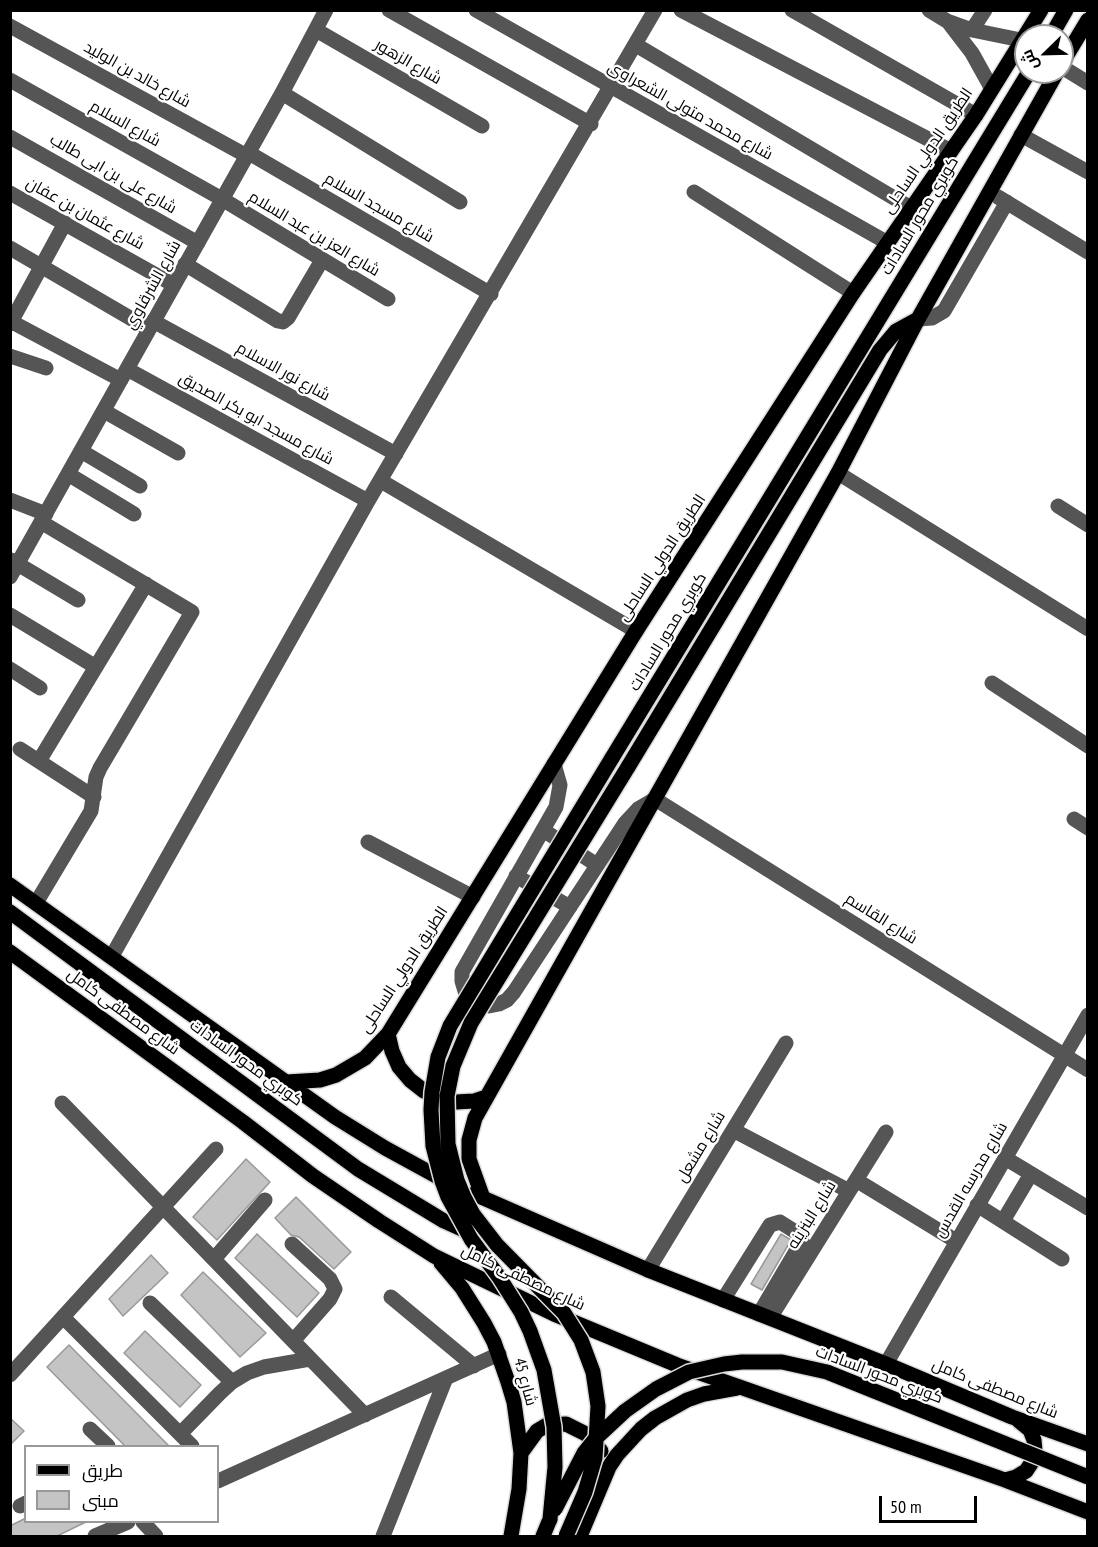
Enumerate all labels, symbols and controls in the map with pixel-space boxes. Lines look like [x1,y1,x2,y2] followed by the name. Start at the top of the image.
[1014,24,1074,84] north arrow
[371,35,445,89] street label: شارع الزهور
[80,38,194,112] street label: شارع خالد بن الوليد
[1016,47,1042,74] text: ش
[604,58,776,164] street label: شارع محمد متولى الشعراوى
[879,85,977,217] street label: الطريق الدولي الساحلى
[86,97,164,151] street label: شارع السلام
[46,130,180,218] street label: شارع على بن ابى طالب
[877,153,963,279] street label: كوبري محور السادات
[321,169,437,247] street label: شارع مسجد السلام
[23,174,147,254] street label: شارع عثمان بن عفان
[245,187,383,281] street label: شارع العز بن عبد السلام
[121,237,185,333] street label: شارع الشرقاوي
[233,338,333,406] street label: شارع نور الاسلام
[175,368,337,470] street label: شارع مسجد ابو بكر الصديق
[614,491,710,625] street label: الطريق الدولي الساحلى
[625,569,711,695] street label: كوبري محور السادات
[841,889,921,949] street label: شارع القاسم
[356,903,452,1037] street label: الطريق الدولي الساحلى
[63,965,183,1059] street label: شارع مصطفى كامل
[186,1016,306,1110] street label: كوبري محور السادات
[672,1108,730,1186] street label: شارع مشعل
[930,1119,1012,1241] street label: شارع مدرسه القدس
[784,1177,840,1253] street label: شارع البنزينه
[458,1241,588,1315] street label: شارع مصطفى كامل
[813,1342,945,1408] street label: كوبري محور السادات
[929,1355,1061,1423] street label: شارع مصطفى كامل
[509,1356,541,1408] street label: شارع 45
[24,1445,219,1523] legend
[82,1459,123,1482] text: طريق
[882,1484,980,1522] scale bar
[82,1489,119,1512] text: مبنى
[890,1495,922,1518] text: 50 m

